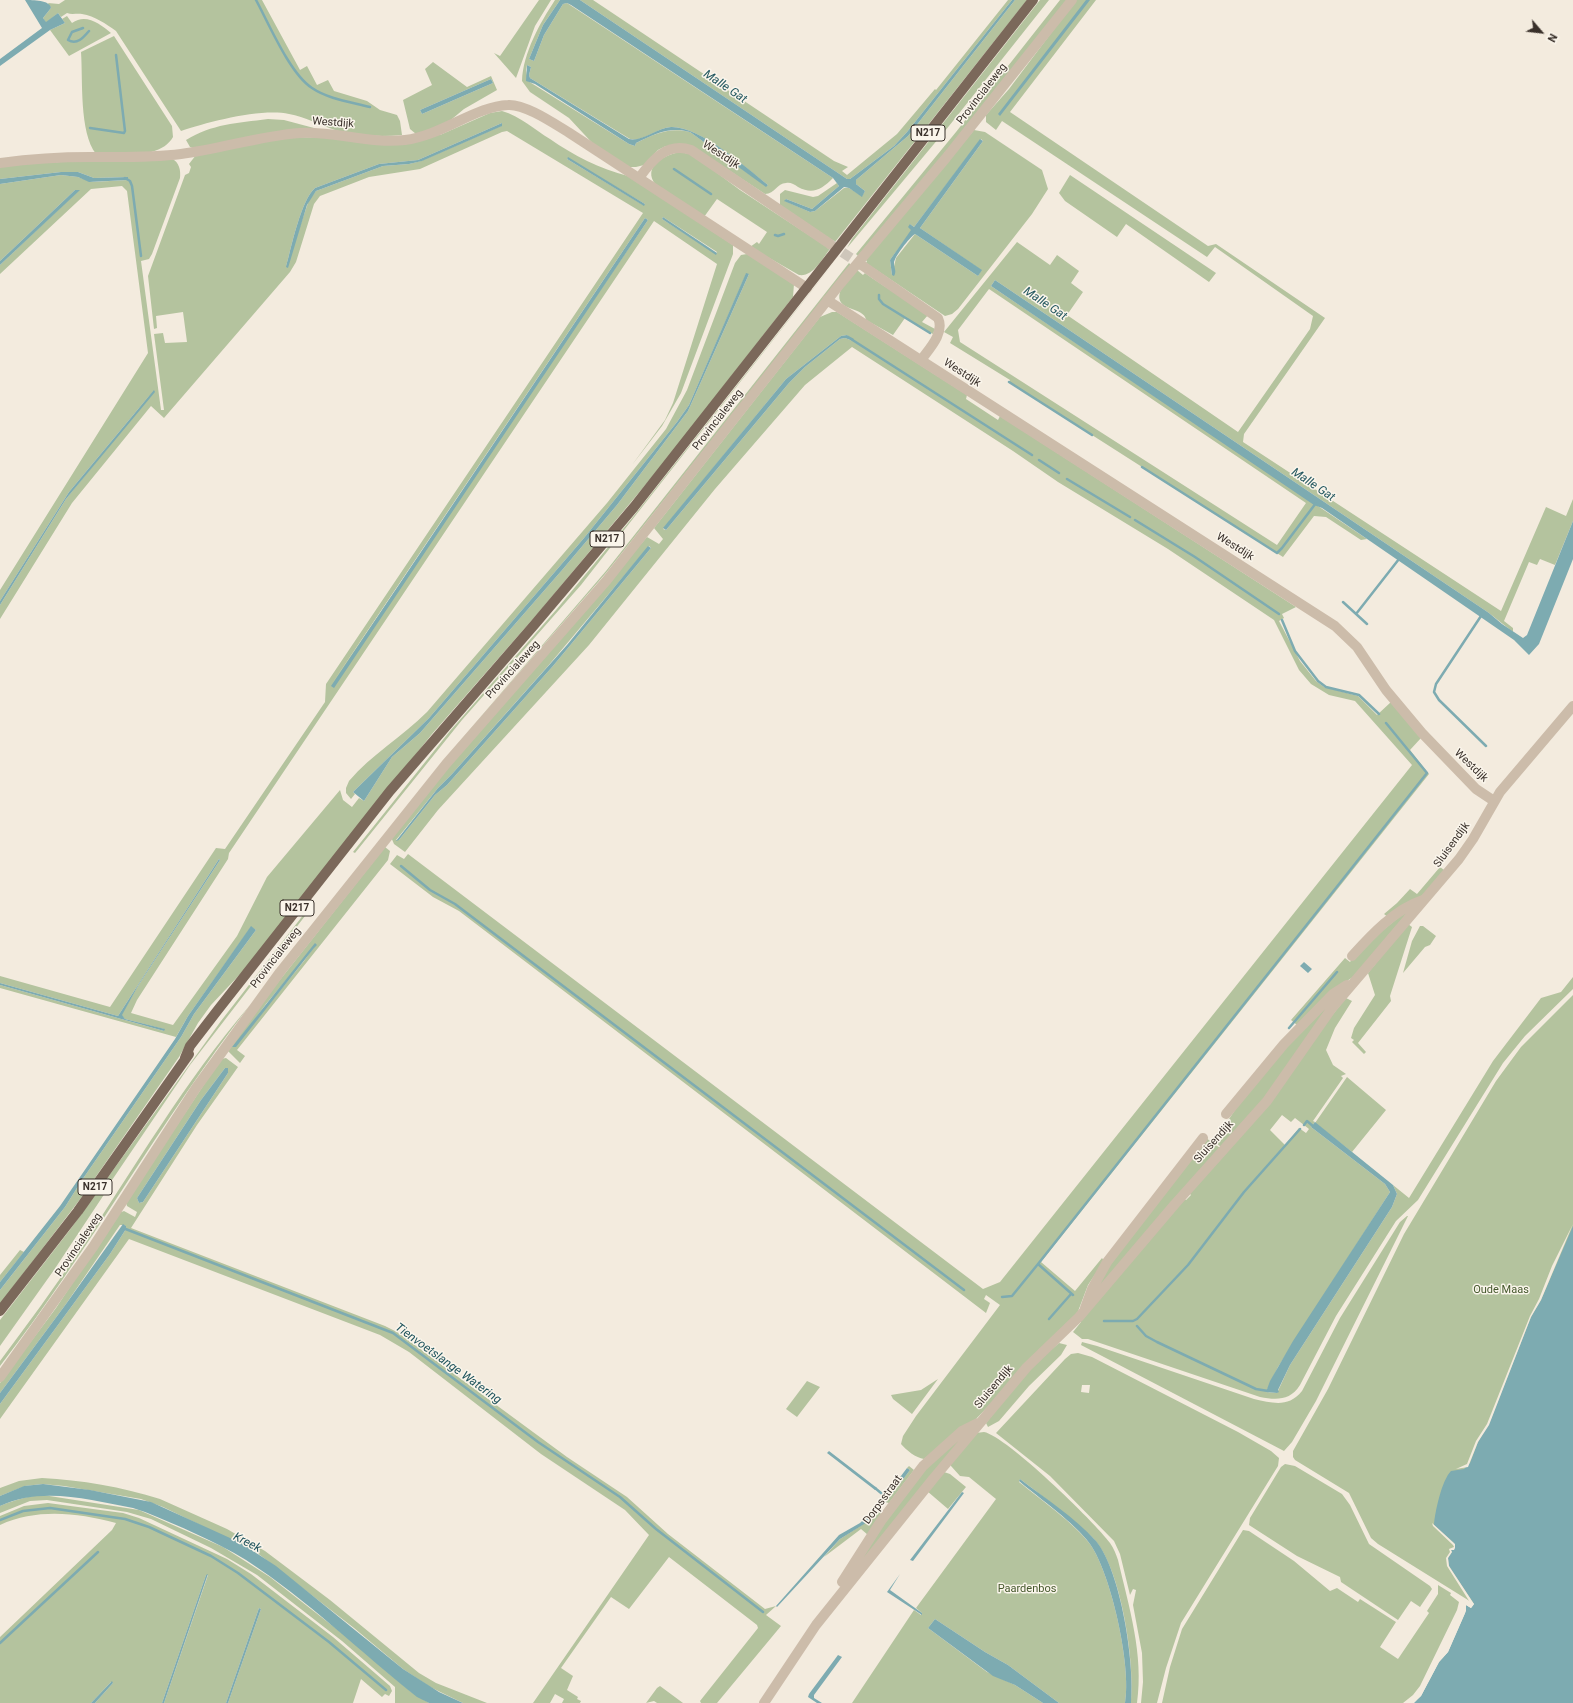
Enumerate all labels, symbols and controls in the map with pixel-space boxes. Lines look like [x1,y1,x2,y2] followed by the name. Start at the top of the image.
[1521,12,1561,52] north arrow
[1544,31,1560,44] text: N
[954,61,1010,127] street label: Provincialeweg
[701,67,749,107] water label: Malle Gat
[312,115,354,131] street label: Westdijk
[911,125,945,141] road number: N217
[700,138,742,172] street label: Westdijk
[1021,284,1069,324] water label: Malle Gat
[941,356,983,390] street label: Westdijk
[690,387,746,453] street label: Provincialeweg
[1289,465,1337,505] water label: Malle Gat
[1214,530,1256,564] street label: Westdijk
[590,531,624,547] road number: N217
[483,638,543,702] street label: Provincialeweg
[1451,747,1491,785] street label: Westdijk
[1431,820,1473,870] street label: Sluisendijk
[280,900,314,916] road number: N217
[248,925,304,991] street label: Provincialeweg
[1191,1118,1237,1166] street label: Sluisendijk
[78,1179,112,1195] road number: N217
[53,1211,105,1279] street label: Provincialeweg
[1473,1283,1529,1297] park label: Oude Maas
[392,1321,504,1407] water label: Tienvoetslange Watering
[972,1363,1016,1411] street label: Sluisendijk
[861,1473,905,1527] street label: Dorpsstraat
[231,1530,263,1556] water label: Kreek
[998,1582,1056,1596] park label: Paardenbos

